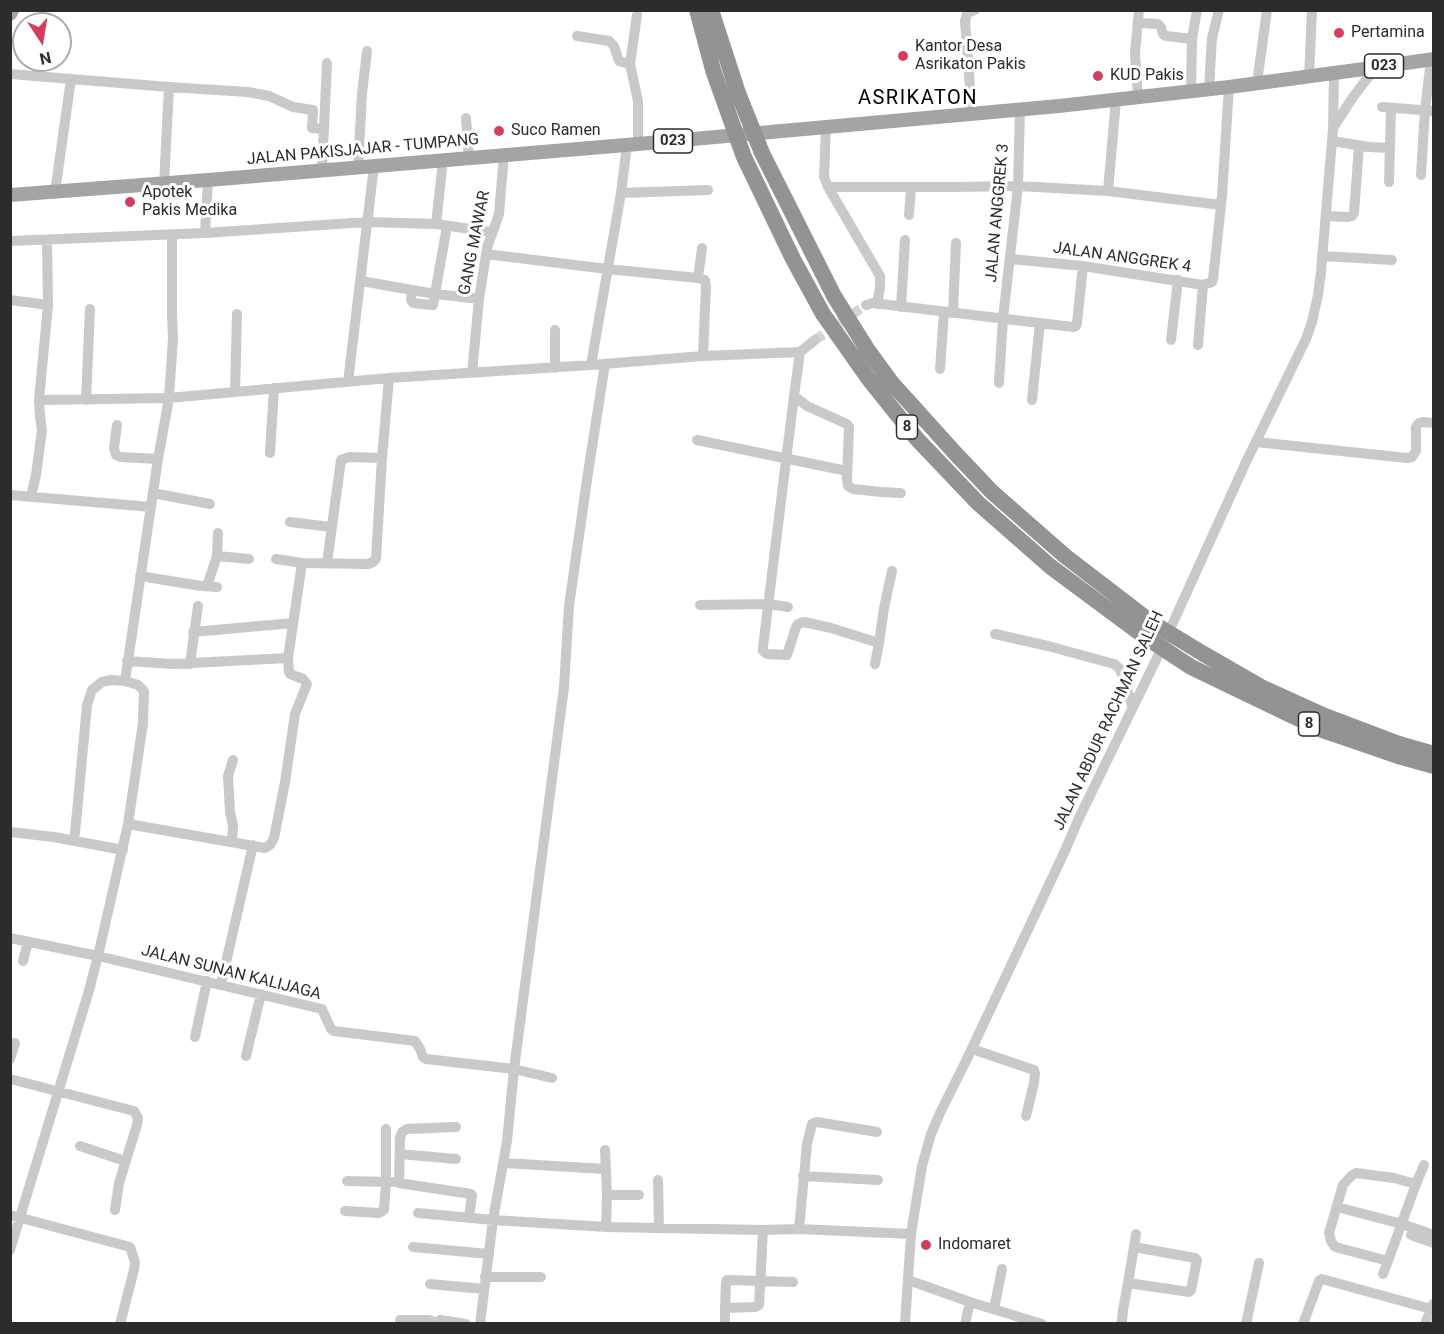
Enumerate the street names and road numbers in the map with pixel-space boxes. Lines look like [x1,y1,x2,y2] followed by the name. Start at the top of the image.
[1364,54,1404,78] road number: 023
[654,129,692,153] road number: 023
[246,130,480,170] street label: JALAN PAKISJAJAR - TUMPANG
[982,143,1014,283] street label: JALAN ANGGREK 3
[455,189,495,297] street label: GANG MAWAR
[1052,239,1192,277] street label: JALAN ANGGREK 4
[896,415,918,439] road number: 8
[1050,608,1168,834] street label: JALAN ABDUR RACHMAN SALEH
[1298,712,1320,736] road number: 8
[139,941,323,1005] street label: JALAN SUNAN KALIJAGA

